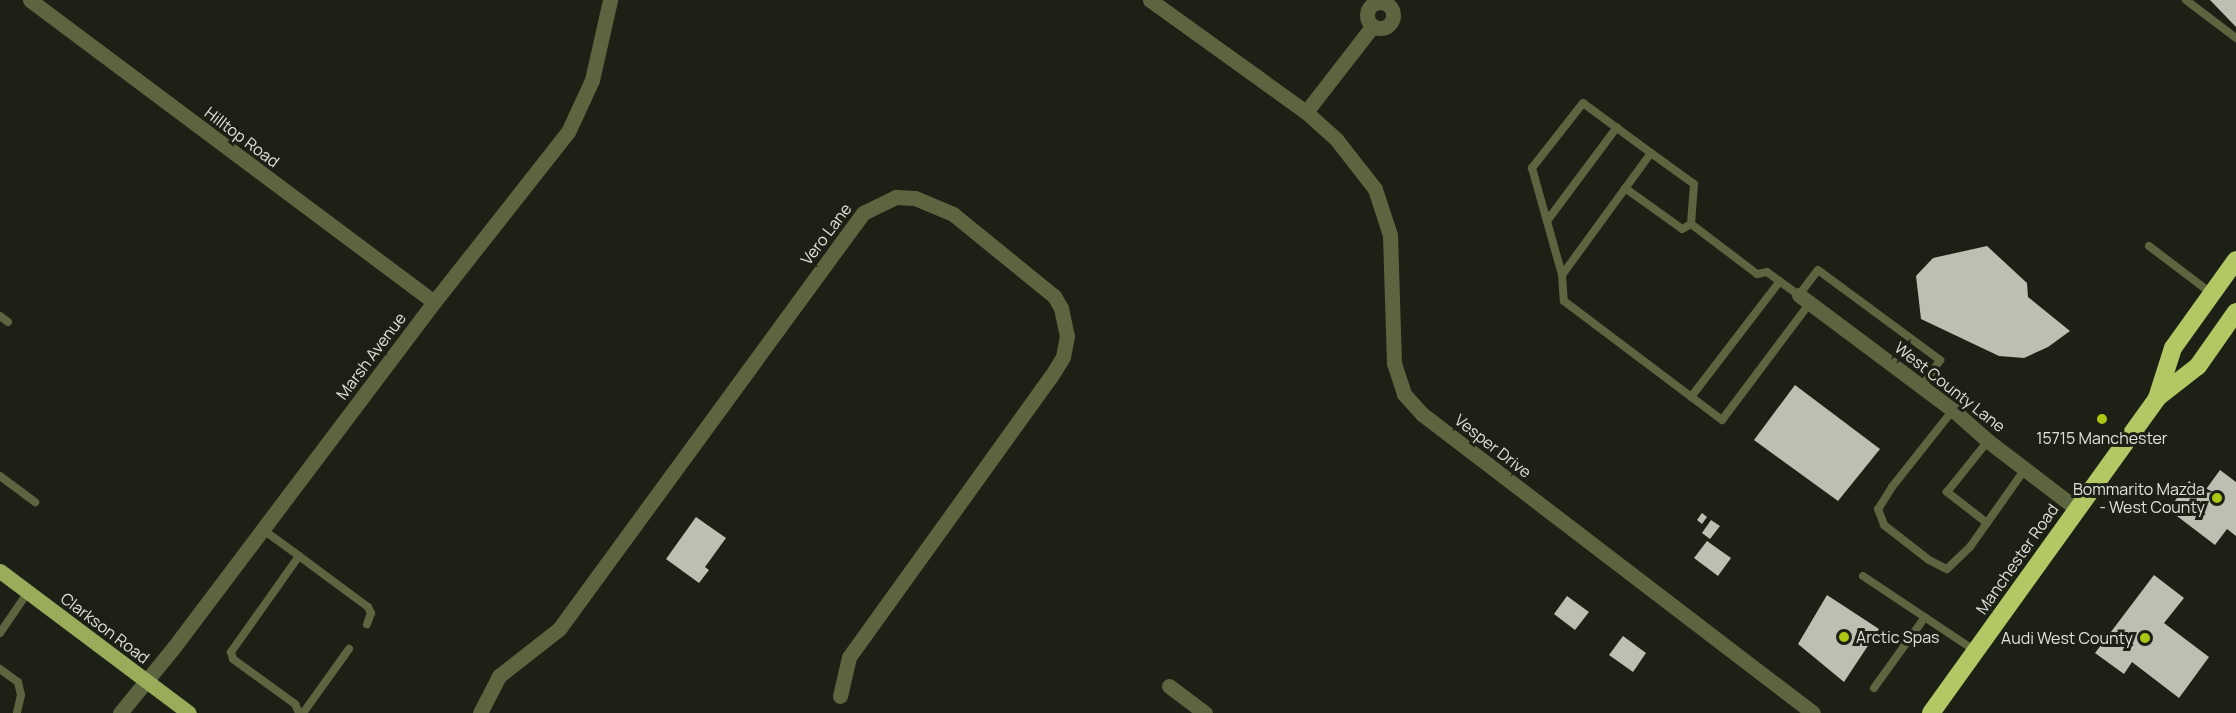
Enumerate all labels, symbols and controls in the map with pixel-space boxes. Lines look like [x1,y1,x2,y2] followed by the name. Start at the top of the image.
[201,103,283,171] street label: Hilltop Road
[797,199,855,269] street label: Vero Lane
[332,309,410,403] street label: Marsh Avenue
[1891,338,2009,436] street label: West County Lane
[1451,410,1535,482] street label: Vesper Drive
[2095,412,2109,426] marker: 15715 Manchester
[2036,428,2168,448] place label: 15715 Manchester
[2073,479,2205,517] place label: Bommarito Mazda - West County
[2210,491,2224,505] marker: Bommarito Mazda - West County
[1972,500,2062,618] street label: Manchester Road
[57,588,153,668] street label: Clarkson Road
[1856,627,1939,647] place label: Arctic Spas
[2001,628,2133,648] place label: Audi West County
[1837,630,1851,644] marker: Arctic Spas
[2138,631,2152,645] marker: Audi West County

